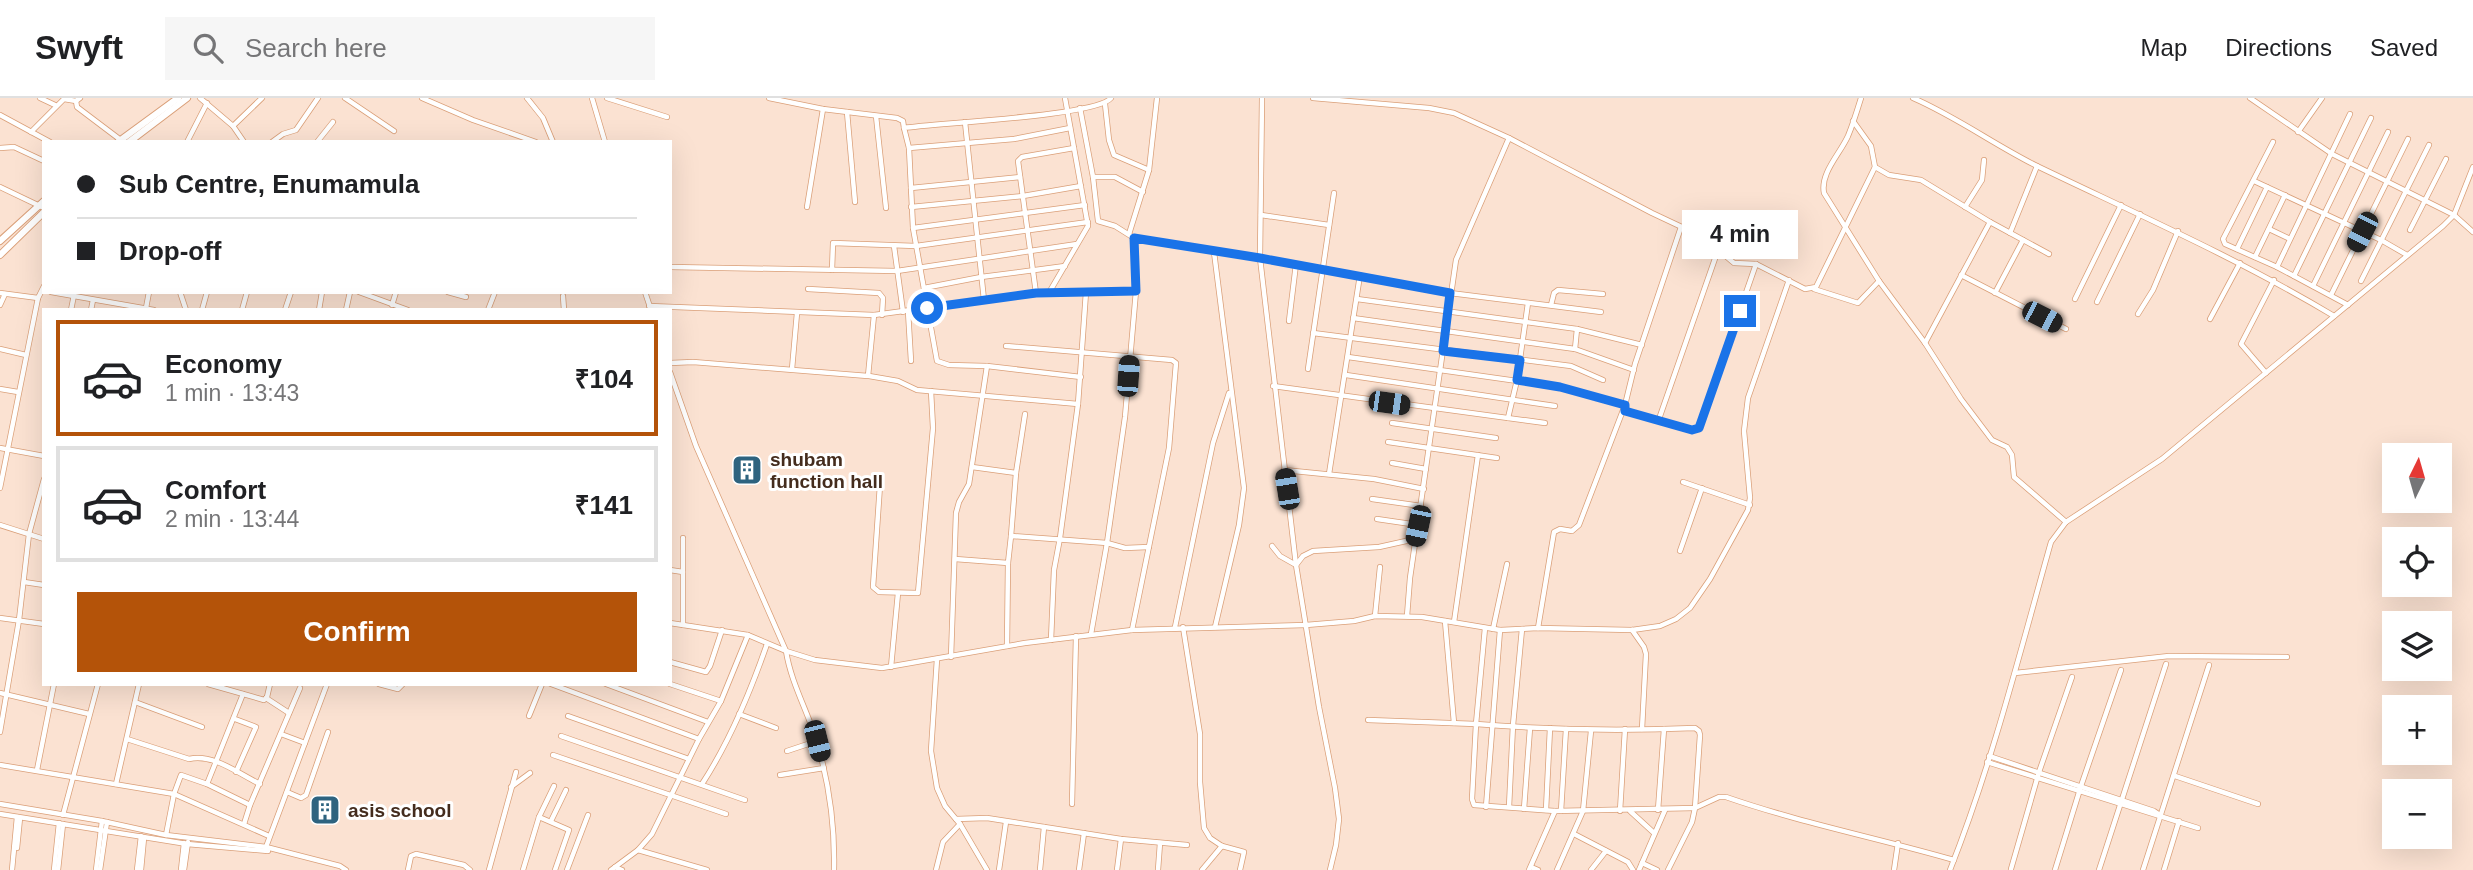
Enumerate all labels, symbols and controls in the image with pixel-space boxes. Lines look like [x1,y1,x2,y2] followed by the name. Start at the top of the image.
[165,17,655,80] search box
[35,29,123,66] text: Swyft
[189,29,227,67] icon: search
[245,33,387,63] text: Search here
[2141,34,2187,61] text: Map
[2225,34,2332,61] text: Directions
[2370,34,2438,61] text: Saved
[119,169,420,199] text: Sub Centre, Enumamula
[1682,209,1798,258] callout: 4 min
[2344,209,2381,255] car
[1710,221,1770,247] text: 4 min
[119,236,222,266] text: Drop-off
[911,292,943,324] route start
[1724,295,1756,327] route end
[2019,298,2066,336] car
[81,347,144,410] icon: car
[165,349,282,379] text: Economy
[1117,354,1140,398] car
[575,364,633,394] text: ₹104
[165,380,299,406] text: 1 min · 13:43
[1367,390,1412,416] car
[2382,443,2452,513] north arrow
[2382,443,2452,849] map controls
[770,449,883,492] place label: shubam function hall
[730,453,764,487] building icon: shubam function hall
[1274,467,1301,511] car
[81,473,144,536] icon: car
[165,475,266,505] text: Comfort
[575,490,633,520] text: ₹141
[1404,503,1433,549] car
[165,506,299,532] text: 2 min · 13:44
[2382,527,2452,597] button: locate
[77,592,637,672] button: Confirm
[2382,611,2452,681] button: layers
[2382,695,2452,765] button: +
[802,718,833,764] car
[2382,779,2452,849] button: −
[308,793,342,827] building icon: asis school
[348,800,452,821] place label: asis school

